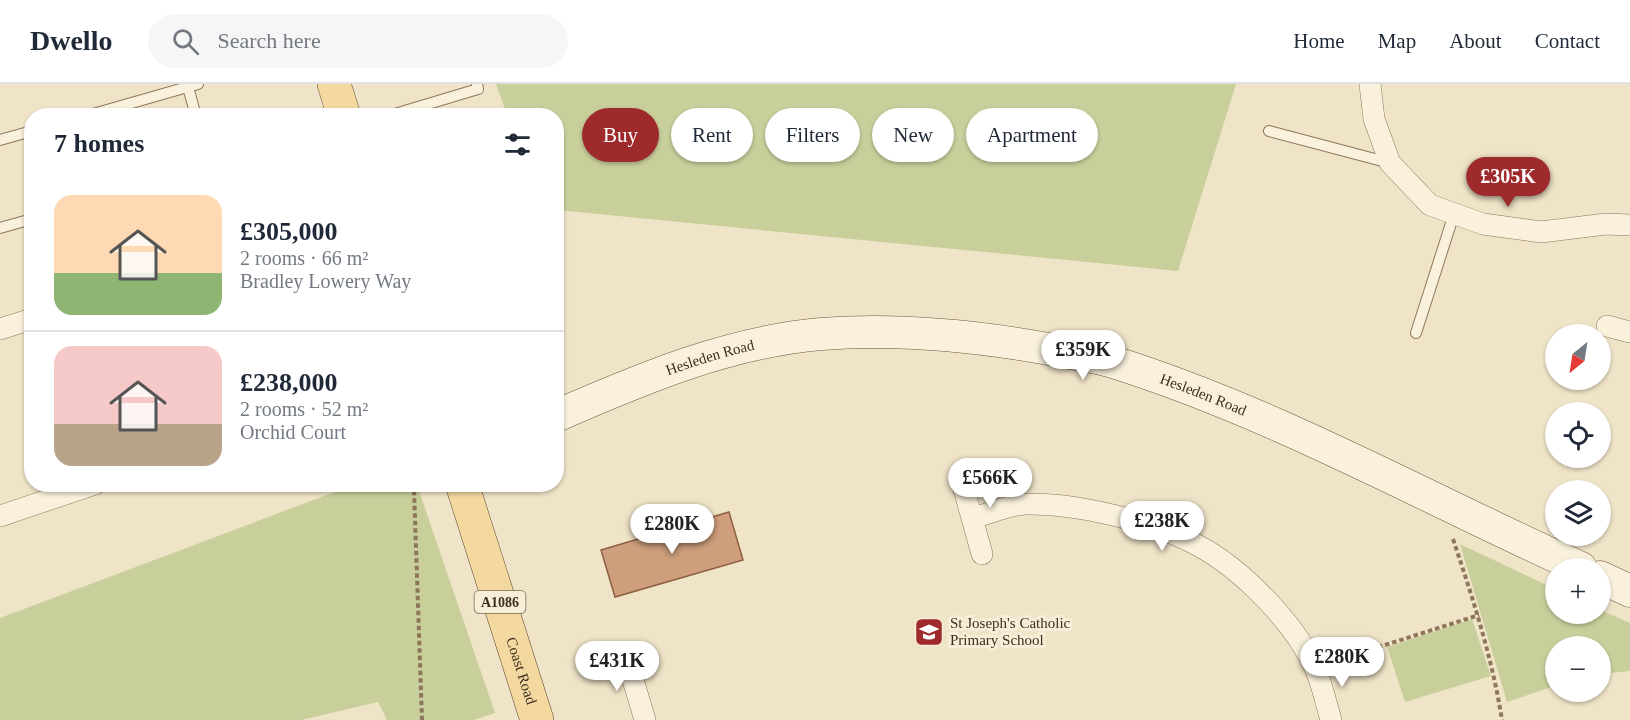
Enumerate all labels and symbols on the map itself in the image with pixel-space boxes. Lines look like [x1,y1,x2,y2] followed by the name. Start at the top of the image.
[1466,157,1550,208] pin: £305K
[1545,324,1611,390] north arrow
[1041,330,1125,381] pin: £359K
[664,337,756,378] street label: Hesleden Road
[1158,371,1249,419] street label: Hesleden Road
[948,458,1032,509] pin: £566K
[1120,501,1204,552] pin: £238K
[630,504,714,555] pin: £280K
[474,591,526,613] road number: A1086
[950,615,1071,648] place label: St Joseph's Catholic Primary School
[913,616,945,648] school or university icon: St Joseph's Catholic Primary School
[503,635,540,707] street label: Coast Road
[1300,637,1384,688] pin: £280K
[575,641,659,692] pin: £431K

